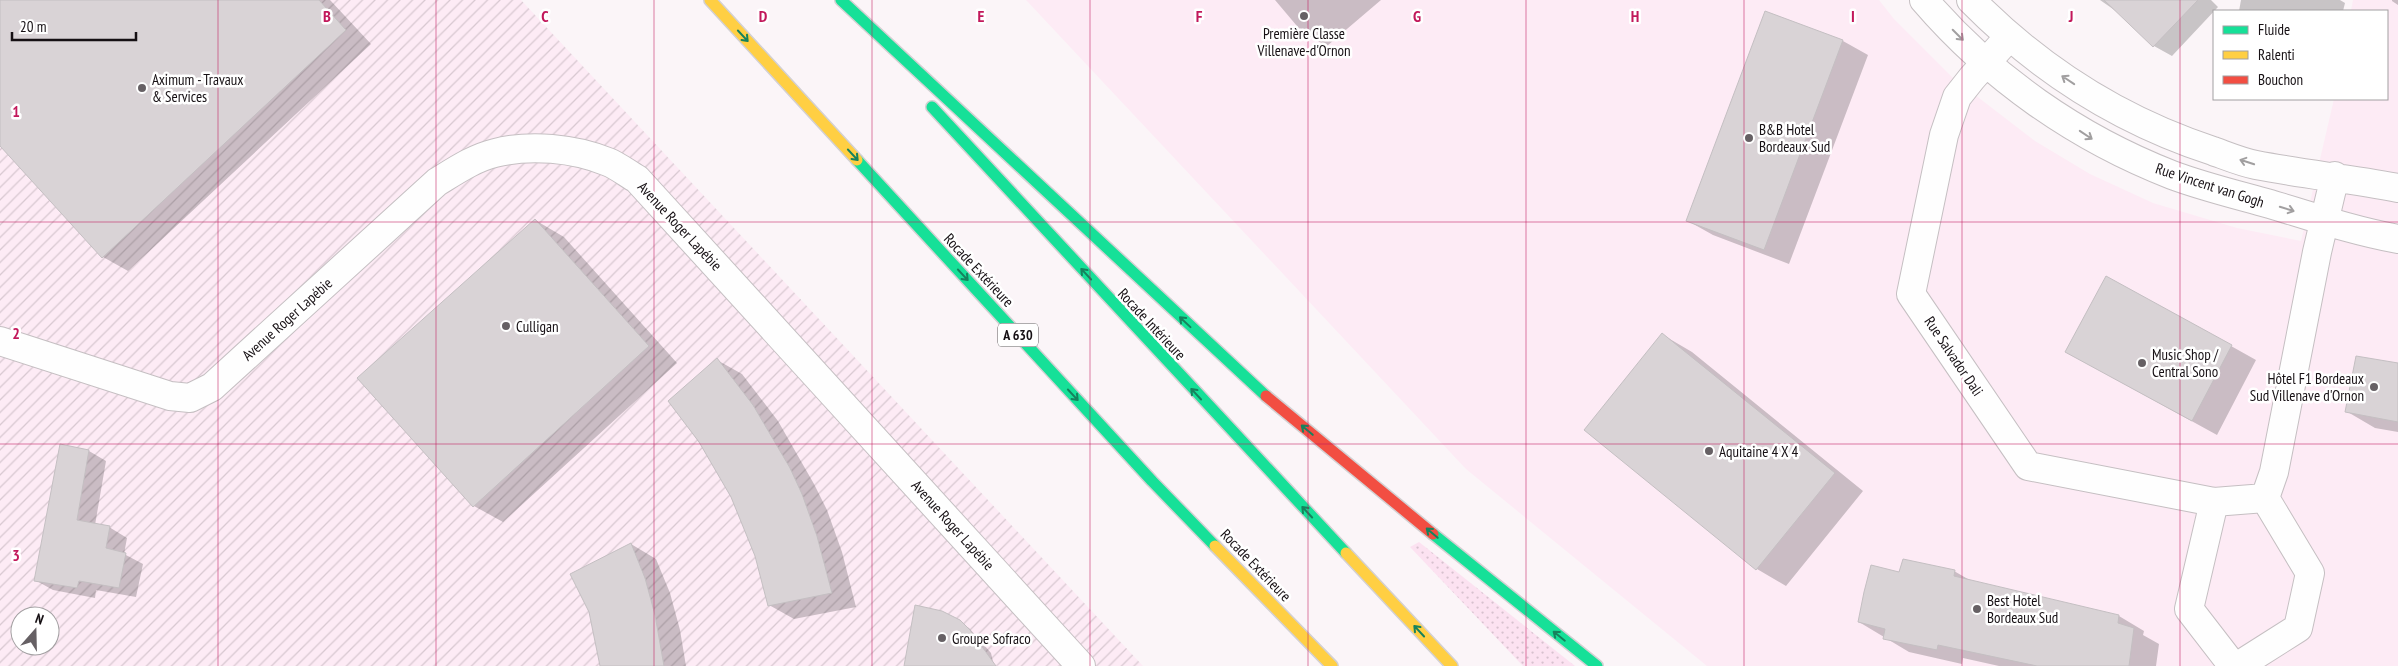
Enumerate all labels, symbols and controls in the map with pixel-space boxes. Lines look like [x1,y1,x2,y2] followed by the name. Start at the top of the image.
[323,6,331,26] text: B
[541,6,549,26] text: C
[759,6,768,26] text: D
[978,6,985,26] text: E
[1196,6,1203,26] text: F
[1413,6,1421,26] text: G
[1631,6,1639,26] text: H
[1851,6,1855,26] text: I
[2068,6,2073,26] text: J
[12,10,136,42] scale bar
[1298,10,1310,22] marker: Première Classe Villenave-d'Ornon
[2213,10,2388,100] legend
[20,17,46,36] text: 20 m
[2258,20,2290,39] text: Fluide
[1256,24,1351,60] place label: Première Classe Villenave-d'Ornon
[737,29,749,42] one-way arrow
[1952,29,1964,42] one-way arrow
[2258,45,2295,64] text: Ralenti
[152,70,243,106] place label: Aximum - Travaux & Services
[2258,70,2303,89] text: Bouchon
[2061,75,2075,85] one-way arrow
[136,82,148,94] marker: Aximum - Travaux & Services
[12,101,20,121] text: 1
[1759,120,1830,156] place label: B&B Hotel Bordeaux Sud
[2078,130,2092,140] one-way arrow
[1743,132,1755,144] marker: B&B Hotel Bordeaux Sud
[847,149,859,162] one-way arrow
[2239,157,2255,166] one-way arrow
[2153,158,2267,212] street label: Rue Vincent van Gogh
[634,178,726,274] street label: Avenue Roger Lapébie
[2278,205,2294,215] one-way arrow
[940,229,1018,311] street label: Rocade Extérieure
[1080,268,1092,281] one-way arrow
[957,269,969,281] one-way arrow
[238,274,336,364] street label: Avenue Roger Lapébie
[1114,284,1190,364] street label: Rocade Intérieure
[1920,313,1988,399] street label: Rue Salvador Dali
[1179,316,1192,328] one-way arrow
[516,317,559,336] place label: Culligan
[500,320,512,332] marker: Culligan
[12,323,20,343] text: 2
[998,324,1038,346] road number: A 630
[2152,345,2219,381] place label: Music Shop / Central Sono
[2136,357,2148,369] marker: Music Shop / Central Sono
[2250,369,2364,405] place label: Hôtel F1 Bordeaux Sud Villenave d'Ornon
[2368,381,2380,393] marker: Hôtel F1 Bordeaux Sud Villenave d'Ornon
[1190,387,1202,400] one-way arrow
[1067,388,1079,401] one-way arrow
[1301,424,1314,435] one-way arrow
[1719,442,1798,461] place label: Aquitaine 4 X 4
[1703,445,1715,457] marker: Aquitaine 4 X 4
[908,476,998,574] street label: Avenue Roger Lapébie
[1301,506,1313,519] one-way arrow
[1217,525,1295,605] street label: Rocade Extérieure
[1426,528,1439,539] one-way arrow
[12,545,20,565] text: 3
[1987,591,2058,627] place label: Best Hotel Bordeaux Sud
[1971,603,1983,615] marker: Best Hotel Bordeaux Sud
[10,606,60,656] north arrow
[33,609,46,629] text: N
[1413,624,1425,637] one-way arrow
[952,629,1031,648] place label: Groupe Sofraco
[1552,630,1565,641] one-way arrow
[936,632,948,644] marker: Groupe Sofraco

